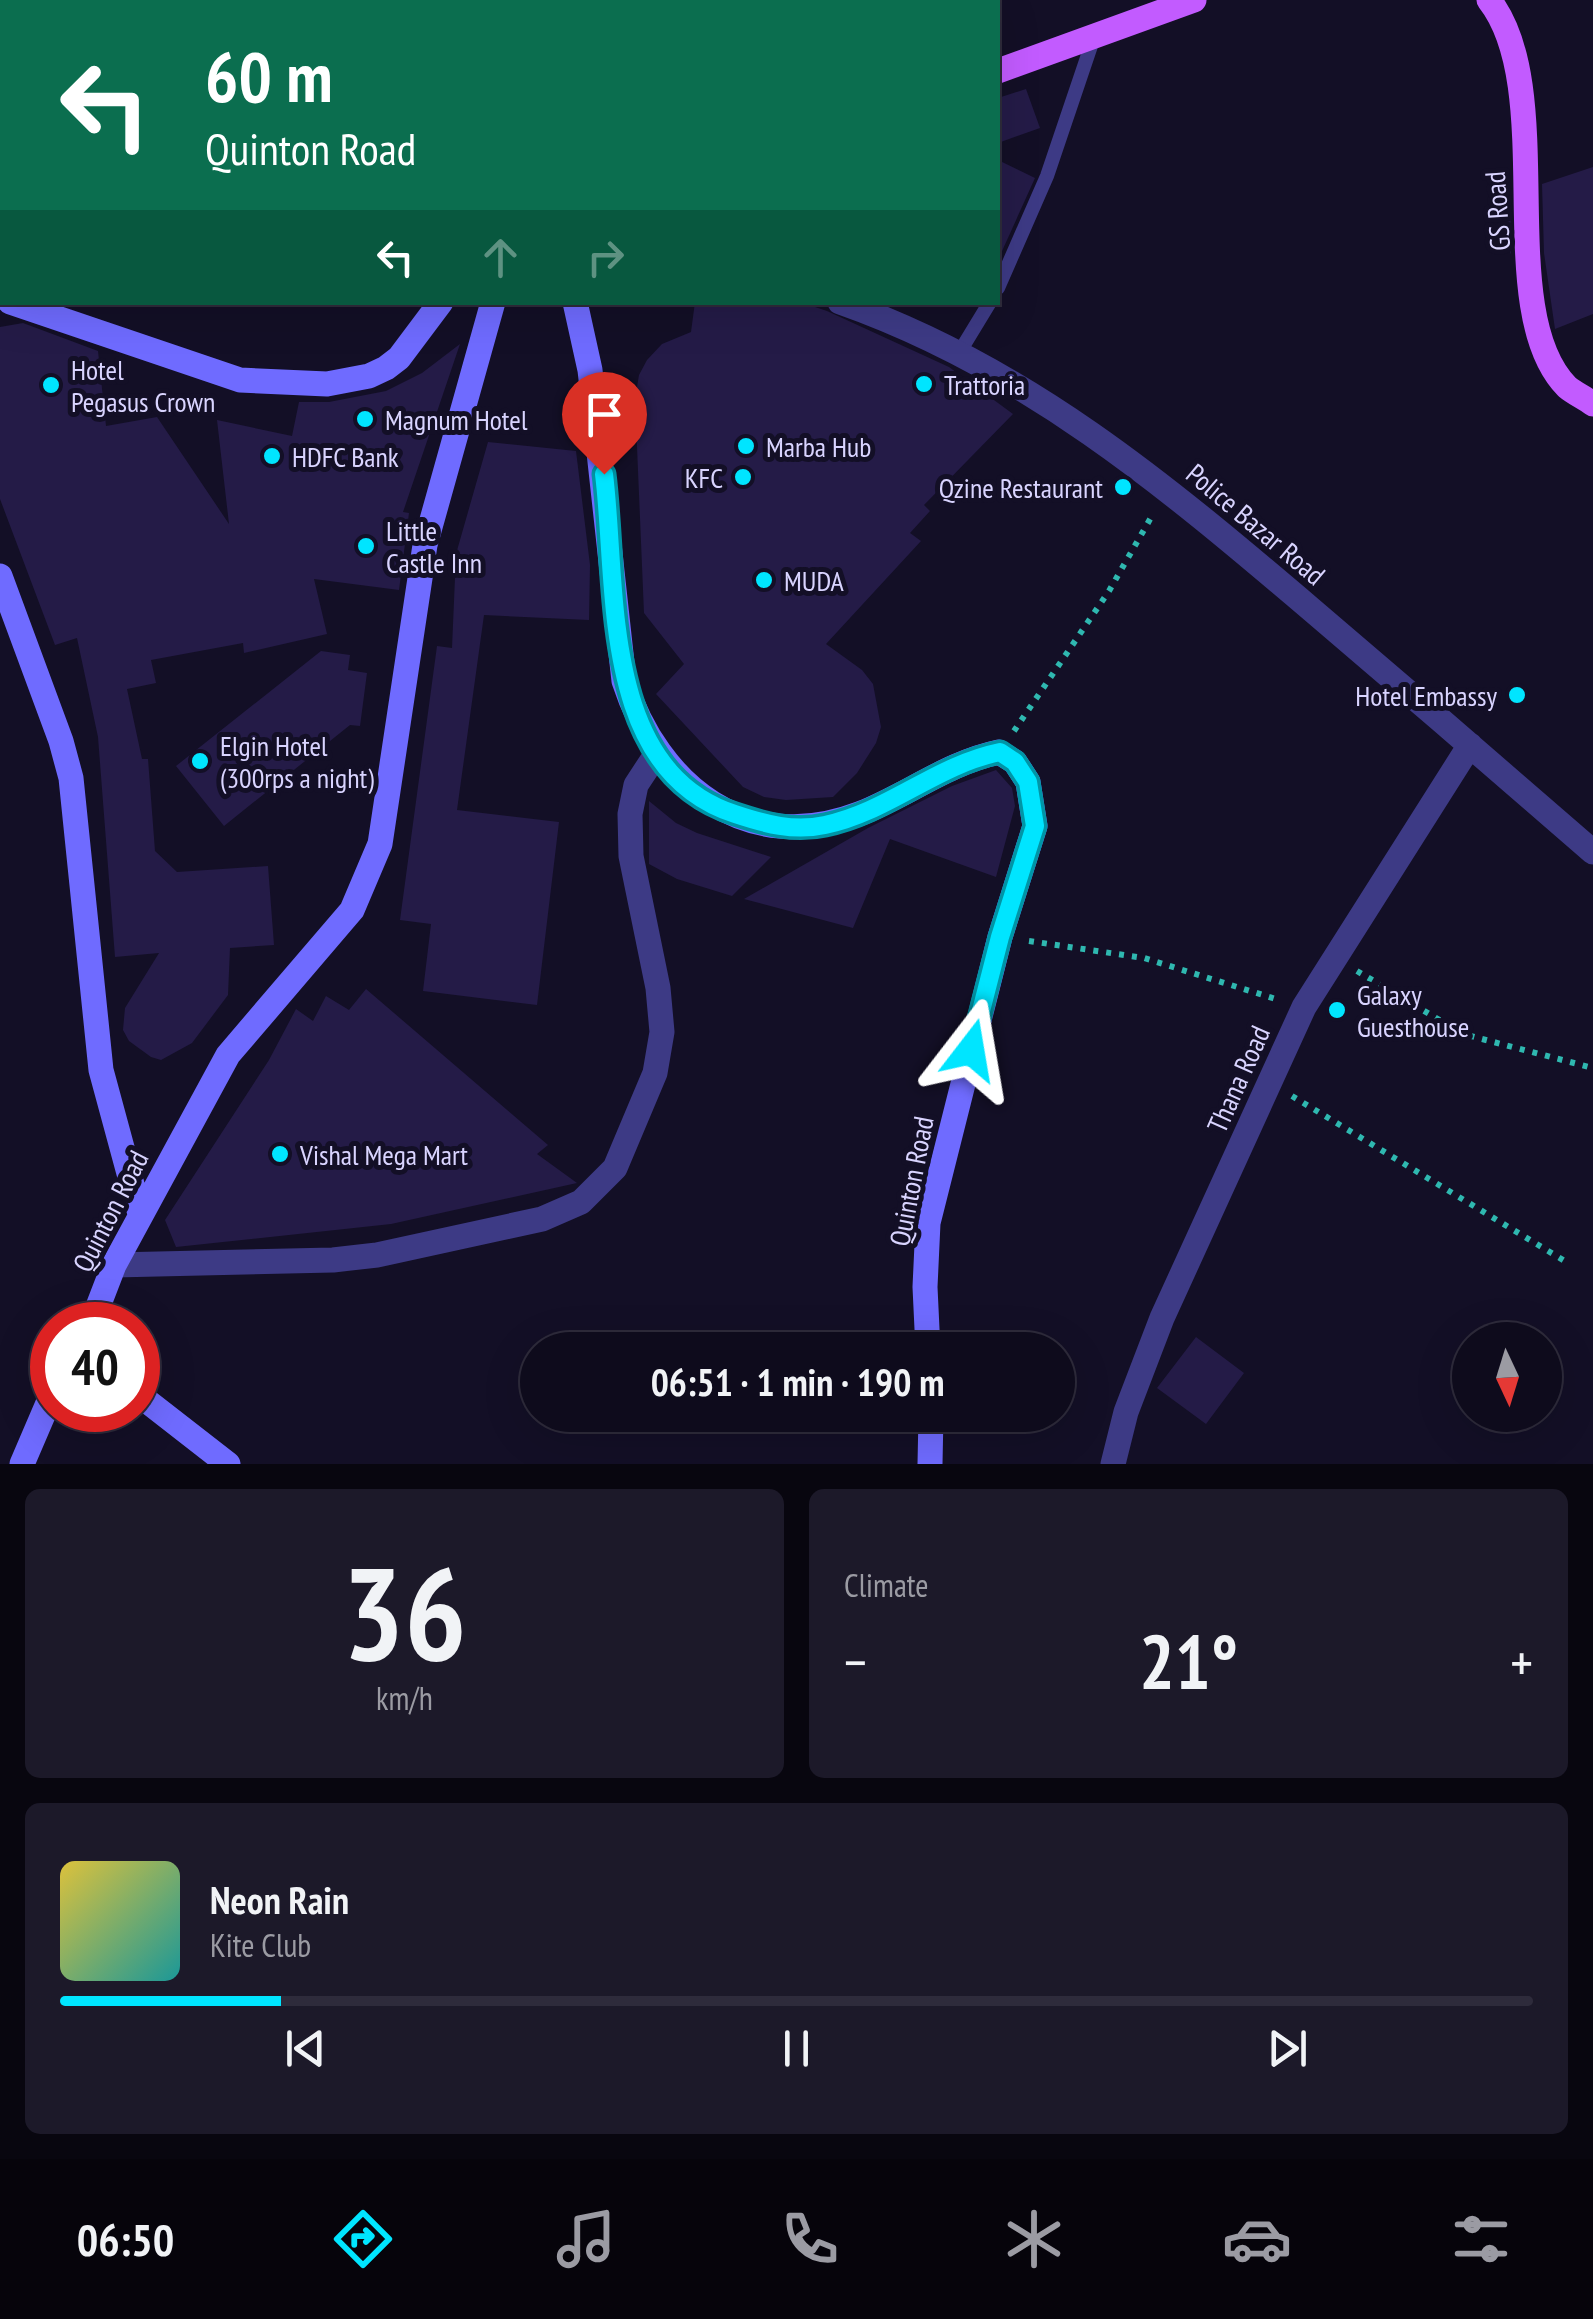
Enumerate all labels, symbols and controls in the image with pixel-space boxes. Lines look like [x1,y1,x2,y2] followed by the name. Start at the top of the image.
[205,31,333,121] text: 60 m
[40,40,170,170] icon: left
[205,119,416,177] text: Quinton Road
[1476,170,1518,252] street label: GS Road
[368,230,423,285] icon: left
[473,230,528,285] icon: ahead
[578,230,633,285] icon: right
[71,351,215,420] place label: Hotel Pegasus Crown
[944,366,1025,403] place label: Trattoria
[562,372,647,475] pin
[913,373,935,395] marker: Trattoria
[40,374,62,396] marker: Hotel Pegasus Crown
[577,387,632,442] icon: arrive
[385,401,528,438] place label: Magnum Hotel
[354,408,376,430] marker: Magnum Hotel
[766,428,871,465] place label: Marba Hub
[735,435,757,457] marker: Marba Hub
[292,438,399,475] place label: HDFC Bank
[261,445,283,467] marker: HDFC Bank
[1179,455,1333,593] street label: Police Bazar Road
[685,459,723,496] place label: KFC
[732,466,754,488] marker: KFC
[939,469,1103,506] place label: Qzine Restaurant
[1112,476,1134,498] marker: Qzine Restaurant
[386,512,482,581] place label: Little Castle Inn
[355,535,377,557] marker: Little Castle Inn
[784,562,845,599] place label: MUDA
[753,569,775,591] marker: MUDA
[1355,677,1497,714] place label: Hotel Embassy
[1506,684,1528,706] marker: Hotel Embassy
[220,727,374,796] place label: Elgin Hotel (300rps a night)
[189,750,211,772] marker: Elgin Hotel (300rps a night)
[1357,976,1469,1045] place label: Galaxy Guesthouse
[919,998,1023,1102] position arrow
[1326,999,1348,1021] marker: Galaxy Guesthouse
[1198,1020,1278,1138] street label: Thana Road
[880,1113,942,1249] street label: Quinton Road
[299,1136,468,1173] place label: Vishal Mega Mart
[269,1143,291,1165] marker: Vishal Mega Mart
[64,1144,156,1278] street label: Quinton Road
[30,1302,160,1432] speed limit sign: 40
[1452,1322,1562,1432] north arrow
[1452,1322,1562,1432] map controls
[651,1357,944,1406] text: 06:51 · 1 min · 190 m
[342,1528,467,1696] text: 36
[844,1564,928,1606] text: Climate
[1139,1613,1238,1710] text: 21°
[844,1626,867,1697] text: −
[1510,1626,1533,1697] text: +
[376,1677,433,1719] text: km/h
[210,1875,349,1924] text: Neon Rain
[210,1924,311,1966] text: Kite Club
[278,2021,333,2076] icon: previous
[769,2021,824,2076] icon: pause
[1260,2021,1315,2076] icon: next
[328,2204,398,2274] icon: directions
[551,2204,621,2274] icon: music
[775,2204,845,2274] icon: phone
[999,2204,1069,2274] icon: climate
[1222,2204,1292,2274] icon: car
[1446,2204,1516,2274] icon: filters
[77,2210,174,2268] text: 06:50

